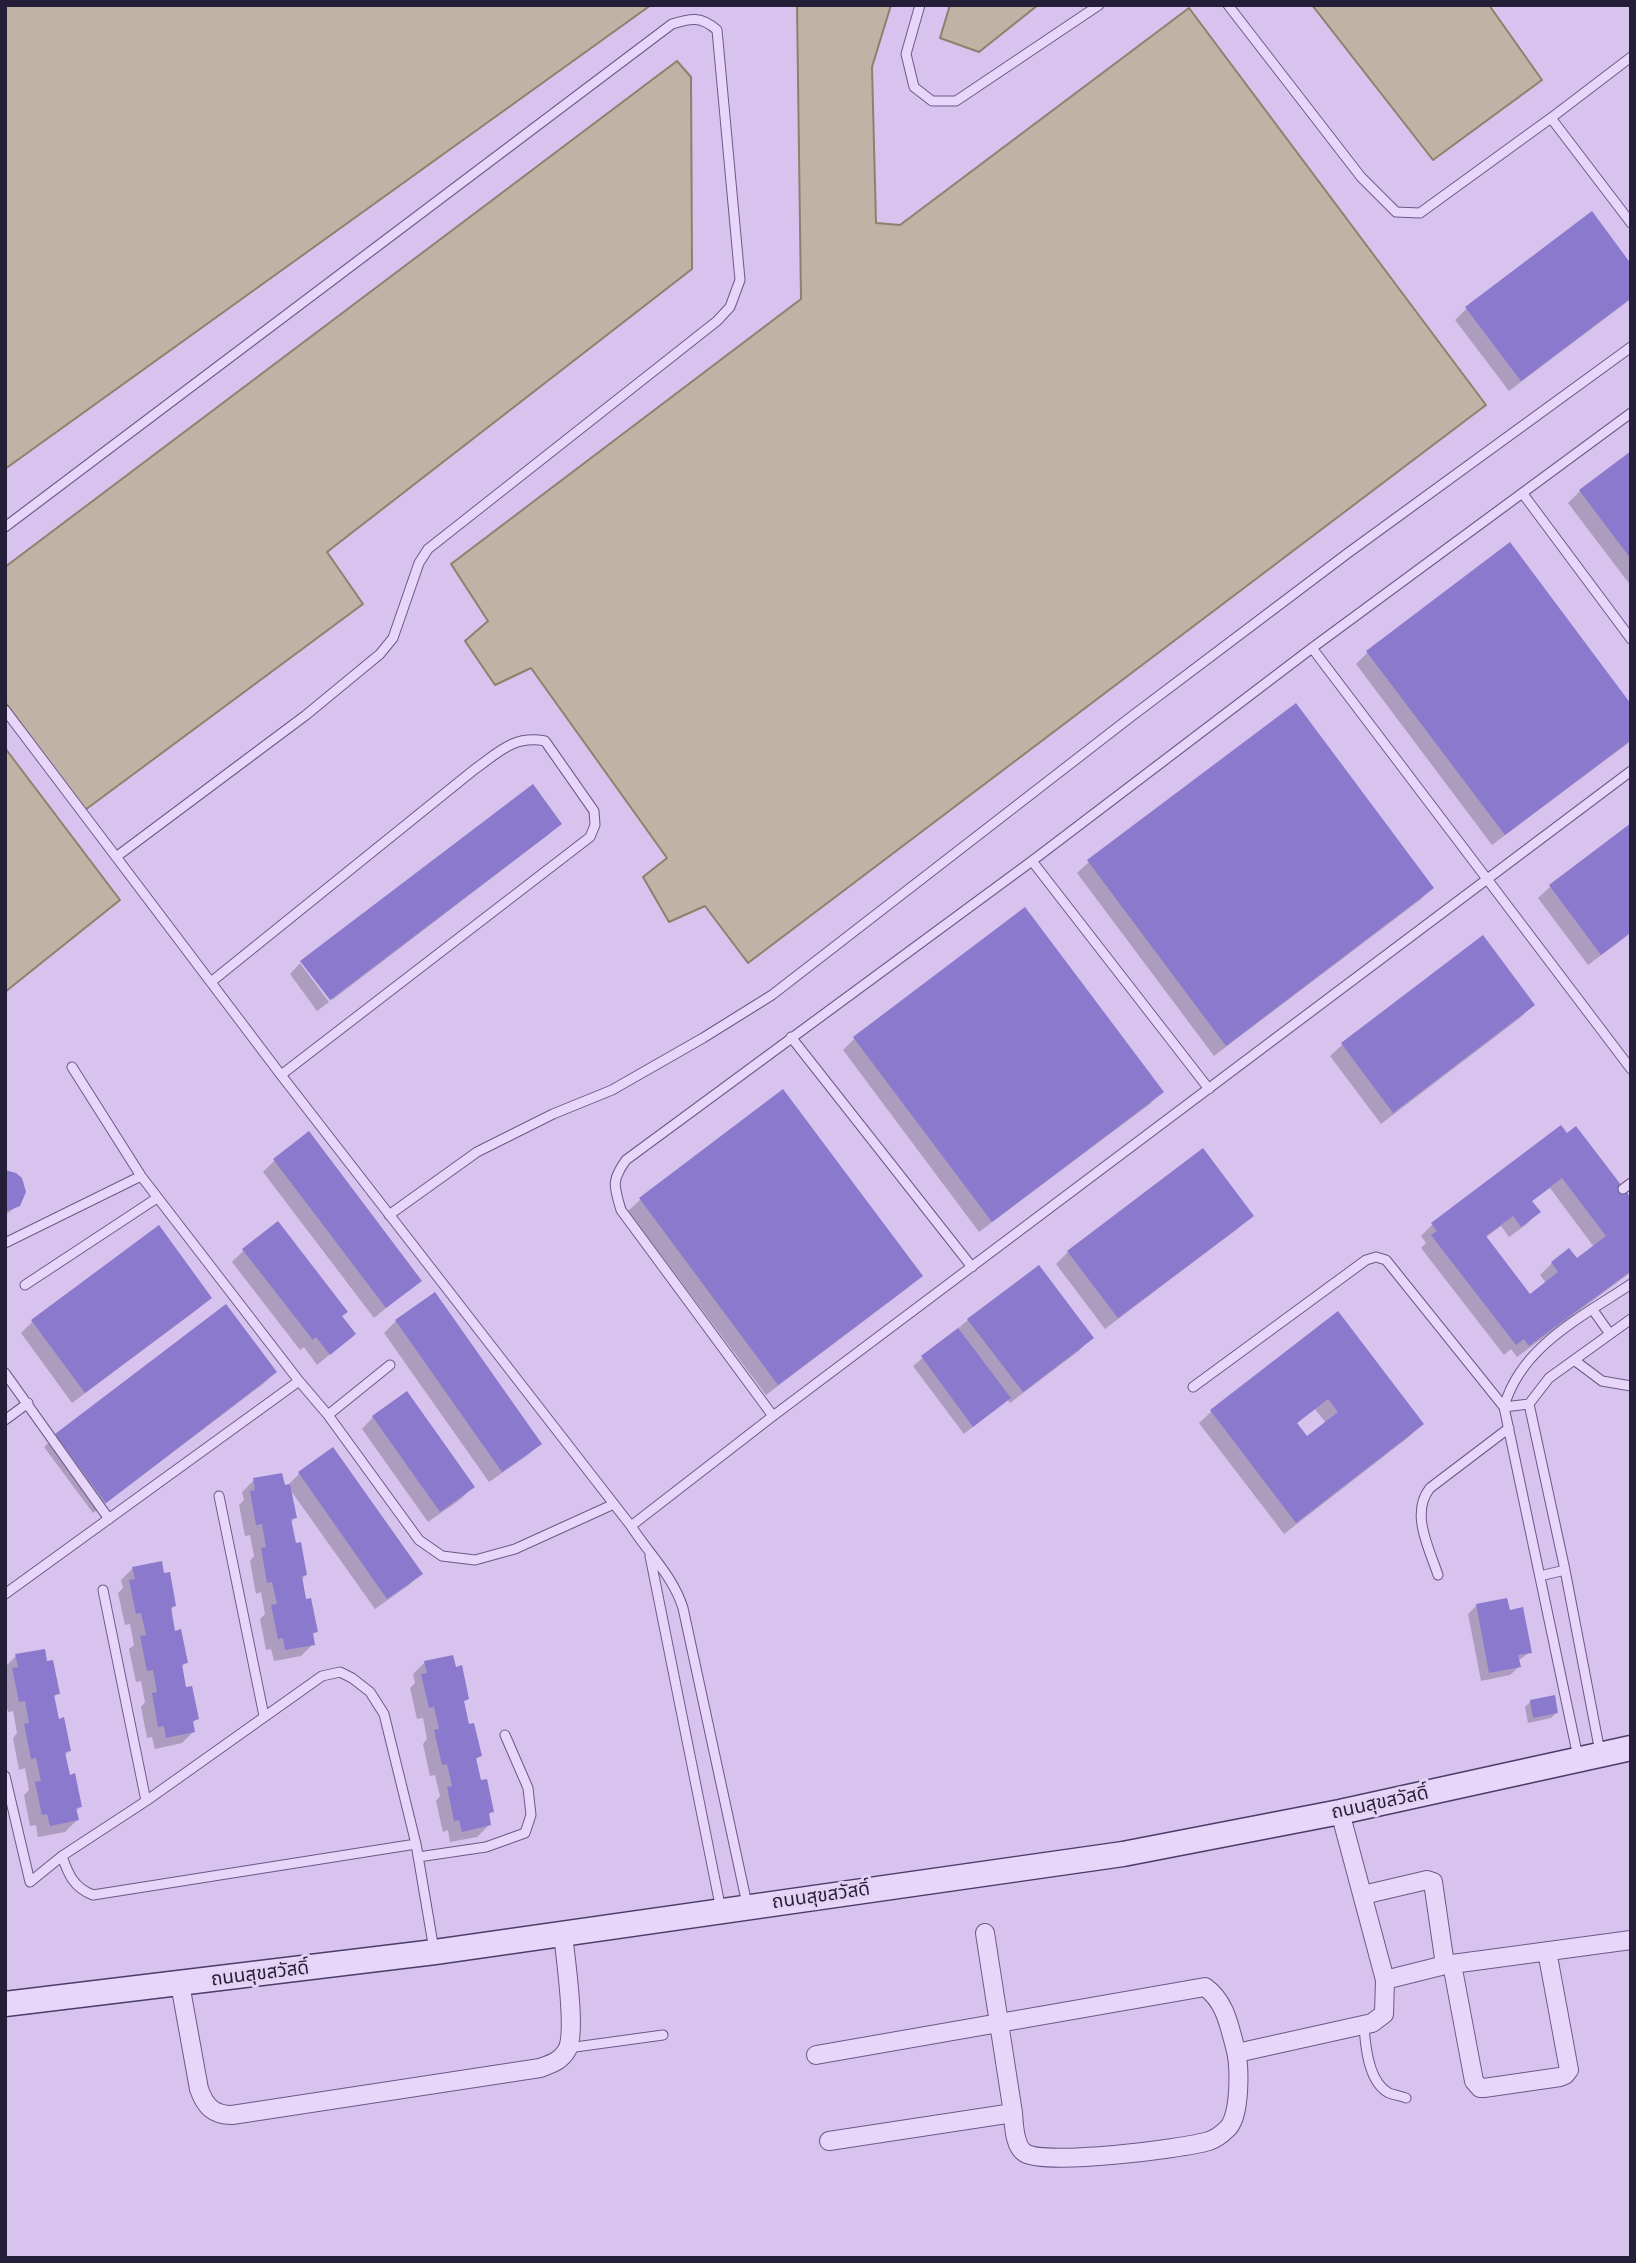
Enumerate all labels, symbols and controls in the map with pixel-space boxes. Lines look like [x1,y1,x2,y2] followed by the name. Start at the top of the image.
[1329,1782,1431,1824] street label: ถนนสุขสวัสดิ์
[771,1878,871,1914] street label: ถนนสุขสวัสดิ์
[210,1957,310,1991] street label: ถนนสุขสวัสดิ์

